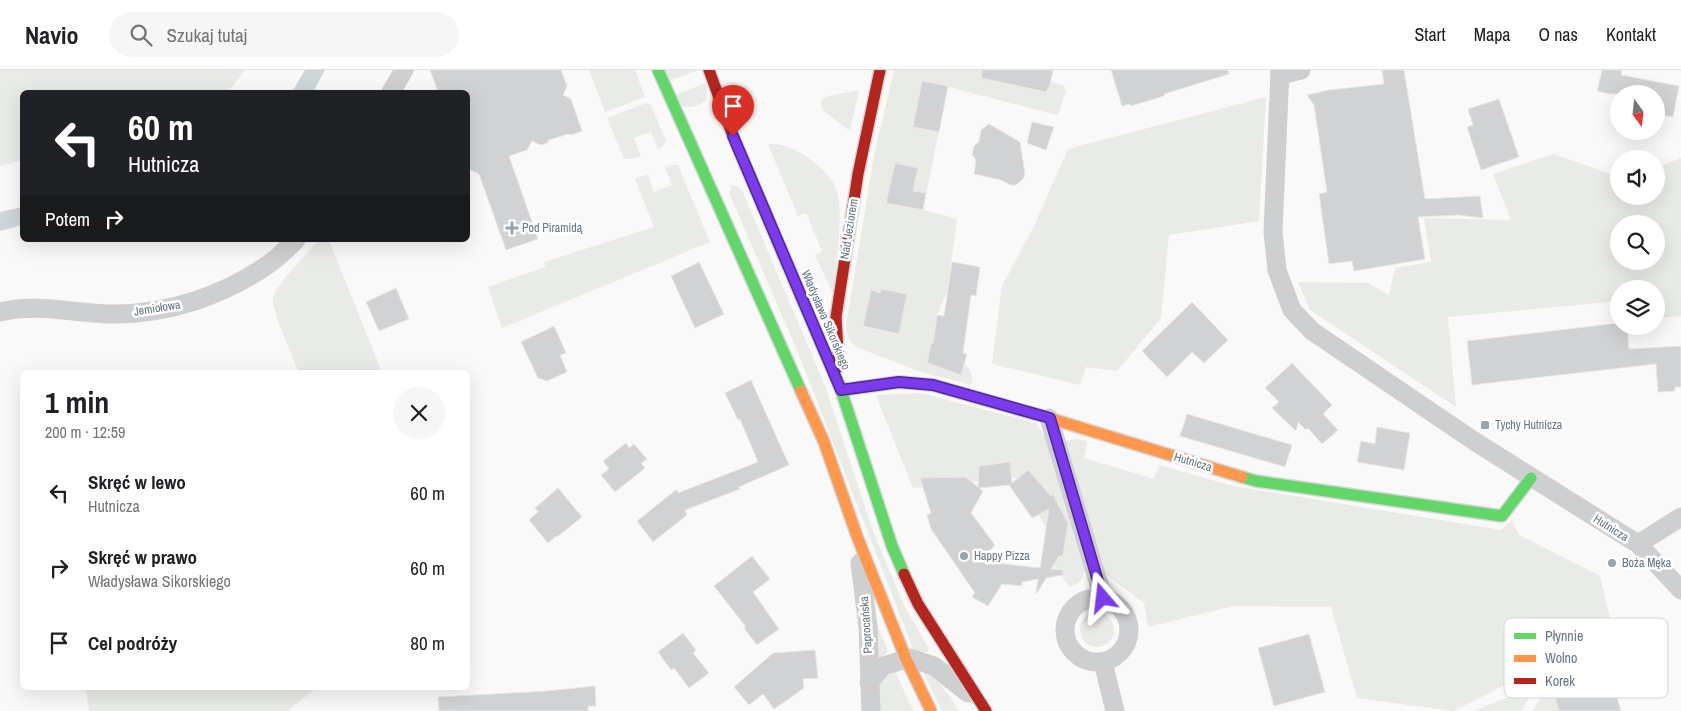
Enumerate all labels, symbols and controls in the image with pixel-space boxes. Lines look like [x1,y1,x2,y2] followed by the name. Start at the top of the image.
[109,12,459,57] search box
[25,19,79,51] text: Navio
[127,21,155,49] icon: search
[167,22,247,48] text: Szukaj tutaj
[1414,22,1446,47] text: Start
[1474,22,1511,47] text: Mapa
[1539,22,1578,47] text: O nas
[1606,22,1656,47] text: Kontakt
[712,85,754,136] pin
[1610,85,1665,140] north arrow
[1610,85,1665,335] map controls
[719,92,747,120] icon: arrive
[128,104,193,151] text: 60 m
[45,110,110,175] icon: left
[128,149,199,179] text: Hutnicza
[1610,150,1665,205] button: sound
[836,198,862,260] street label: Nad Jeziorem
[100,205,128,233] icon: right
[45,206,90,232] text: Potem
[1610,215,1665,270] button: search
[522,220,583,236] place label: Pod Piramidą
[506,222,518,234] marker: Pod Piramidą
[798,268,854,372] street label: Władysława Sikorskiego
[1610,280,1665,335] button: layers
[133,296,182,320] street label: Jemiołowa
[45,382,109,422] text: 1 min
[393,387,445,439] button: close
[1495,417,1563,433] place label: Tychy Hutnicza
[1479,419,1491,431] marker: Tychy Hutnicza
[45,421,125,443] text: 200 m · 12:59
[1172,449,1214,475] street label: Hutnicza
[88,469,186,495] text: Skręć w lewo
[45,479,73,507] icon: left
[410,480,445,506] text: 60 m
[88,495,140,517] text: Hutnicza
[1590,511,1632,545] street label: Hutnicza
[88,544,197,570] text: Skręć w prawo
[974,548,1030,564] place label: Happy Pizza
[958,550,970,562] marker: Happy Pizza
[45,554,73,582] icon: right
[410,555,445,581] text: 60 m
[1622,555,1672,571] place label: Boża Męka
[1606,557,1618,569] marker: Boża Męka
[88,570,231,592] text: Władysława Sikorskiego
[1076,571,1128,623] position arrow
[856,595,876,654] street label: Paprocańska
[1504,618,1668,698] legend
[1545,627,1583,645] text: Płynnie
[45,629,73,657] icon: arrive
[88,630,177,656] text: Cel podróży
[410,630,445,656] text: 80 m
[1545,649,1577,667] text: Wolno
[1545,672,1575,690] text: Korek

